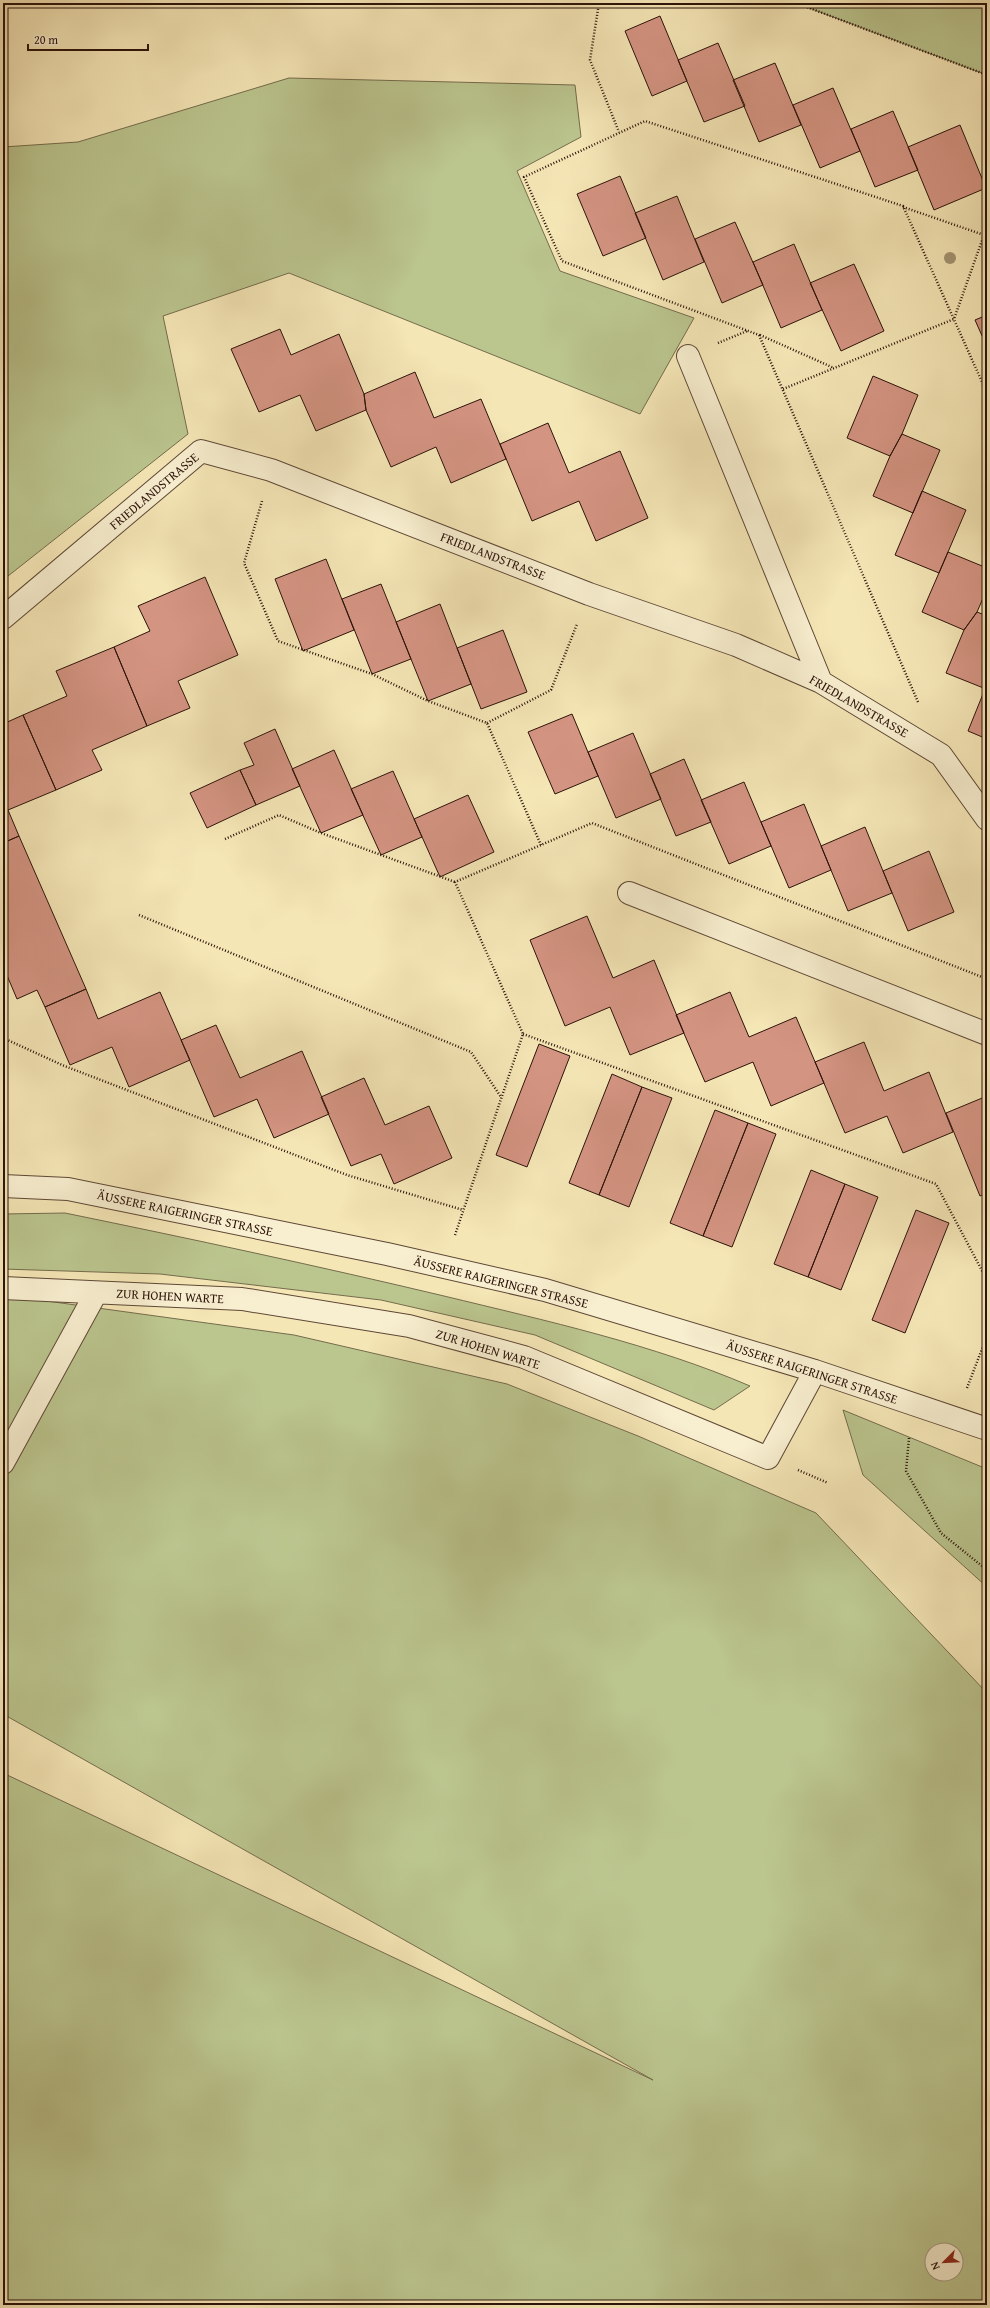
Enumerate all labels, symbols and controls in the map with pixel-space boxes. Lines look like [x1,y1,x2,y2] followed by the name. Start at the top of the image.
[28,26,148,52] scale bar
[34,31,58,48] text: 20 m
[105,448,203,534] street label: FRIEDLANDSTRASSE
[438,527,549,585] street label: FRIEDLANDSTRASSE
[806,670,912,742] street label: FRIEDLANDSTRASSE
[95,1185,275,1241] street label: ÄUSSERE RAIGERINGER STRASSE
[412,1251,591,1313] street label: ÄUSSERE RAIGERINGER STRASSE
[116,1284,225,1308] street label: ZUR HOHEN WARTE
[434,1324,543,1374] street label: ZUR HOHEN WARTE
[724,1335,900,1409] street label: ÄUSSERE RAIGERINGER STRASSE
[924,2242,964,2282] north arrow
[926,2259,944,2273] text: N

